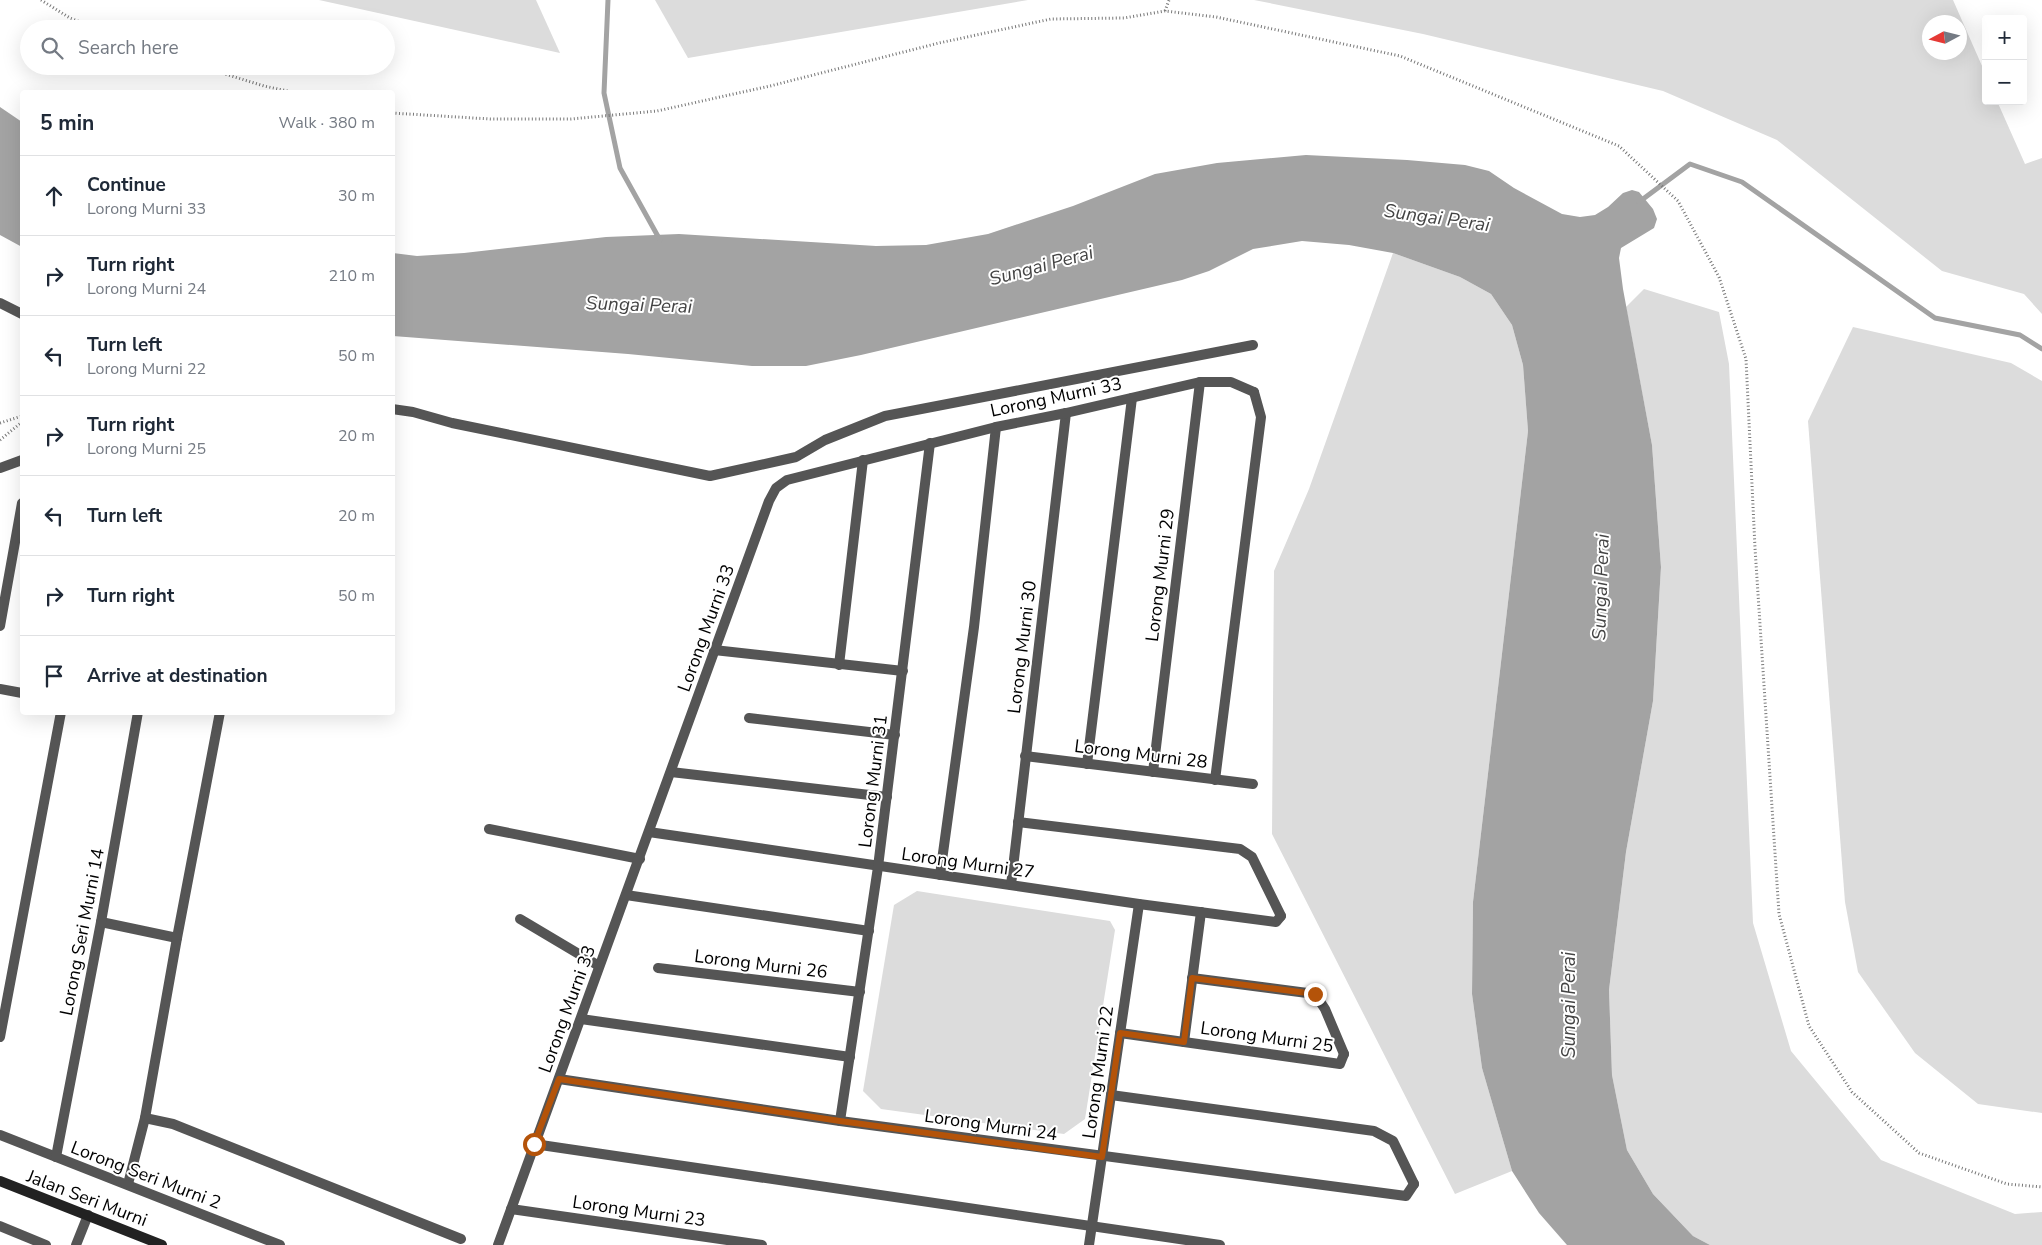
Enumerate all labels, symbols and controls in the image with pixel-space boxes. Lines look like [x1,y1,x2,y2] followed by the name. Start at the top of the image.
[1922,15,1967,60] north arrow
[1982,15,2027,105] map controls
[1982,15,2027,60] button: +
[20,20,395,75] search box
[38,34,66,62] icon: search
[78,35,179,61] text: Search here
[1982,60,2027,105] button: −
[40,109,94,137] text: 5 min
[279,112,375,134] text: Walk · 380 m
[87,172,166,198] text: Continue
[40,182,68,210] icon: ahead
[338,185,375,207] text: 30 m
[87,198,206,220] text: Lorong Murni 33
[1382,198,1492,238] water label: Sungai Perai
[986,239,1097,292] water label: Sungai Perai
[87,252,174,278] text: Turn right
[40,262,68,290] icon: right
[328,265,375,287] text: 210 m
[87,278,206,300] text: Lorong Murni 24
[585,290,693,320] water label: Sungai Perai
[87,332,162,358] text: Turn left
[40,342,68,370] icon: left
[338,345,375,367] text: 50 m
[87,358,206,380] text: Lorong Murni 22
[988,371,1124,423] street label: Lorong Murni 33
[87,412,174,438] text: Turn right
[40,422,68,450] icon: right
[338,425,375,447] text: 20 m
[87,438,206,460] text: Lorong Murni 25
[40,502,68,530] icon: left
[87,503,162,529] text: Turn left
[338,505,375,527] text: 20 m
[1140,507,1180,643] street label: Lorong Murni 29
[1586,533,1616,641] water label: Sungai Perai
[672,561,740,695] street label: Lorong Murni 33
[1002,579,1042,715] street label: Lorong Murni 30
[40,582,68,610] icon: right
[87,583,174,609] text: Turn right
[338,585,375,607] text: 50 m
[40,662,68,690] icon: arrive
[87,663,268,689] text: Arrive at destination
[853,713,893,849] street label: Lorong Murni 31
[1073,734,1209,774] street label: Lorong Murni 28
[900,842,1036,884] street label: Lorong Murni 27
[54,846,110,1018] street label: Lorong Seri Murni 14
[533,942,601,1076] street label: Lorong Murni 33
[693,944,829,984] street label: Lorong Murni 26
[1556,951,1582,1058] water label: Sungai Perai
[1304,983,1327,1006] route end
[1077,1004,1119,1140] street label: Lorong Murni 22
[1199,1016,1335,1058] street label: Lorong Murni 25
[923,1104,1059,1146] street label: Lorong Murni 24
[523,1133,546,1156] route start
[67,1135,225,1215] street label: Lorong Seri Murni 2
[22,1164,151,1232] street label: Jalan Seri Murni
[571,1190,707,1232] street label: Lorong Murni 23

